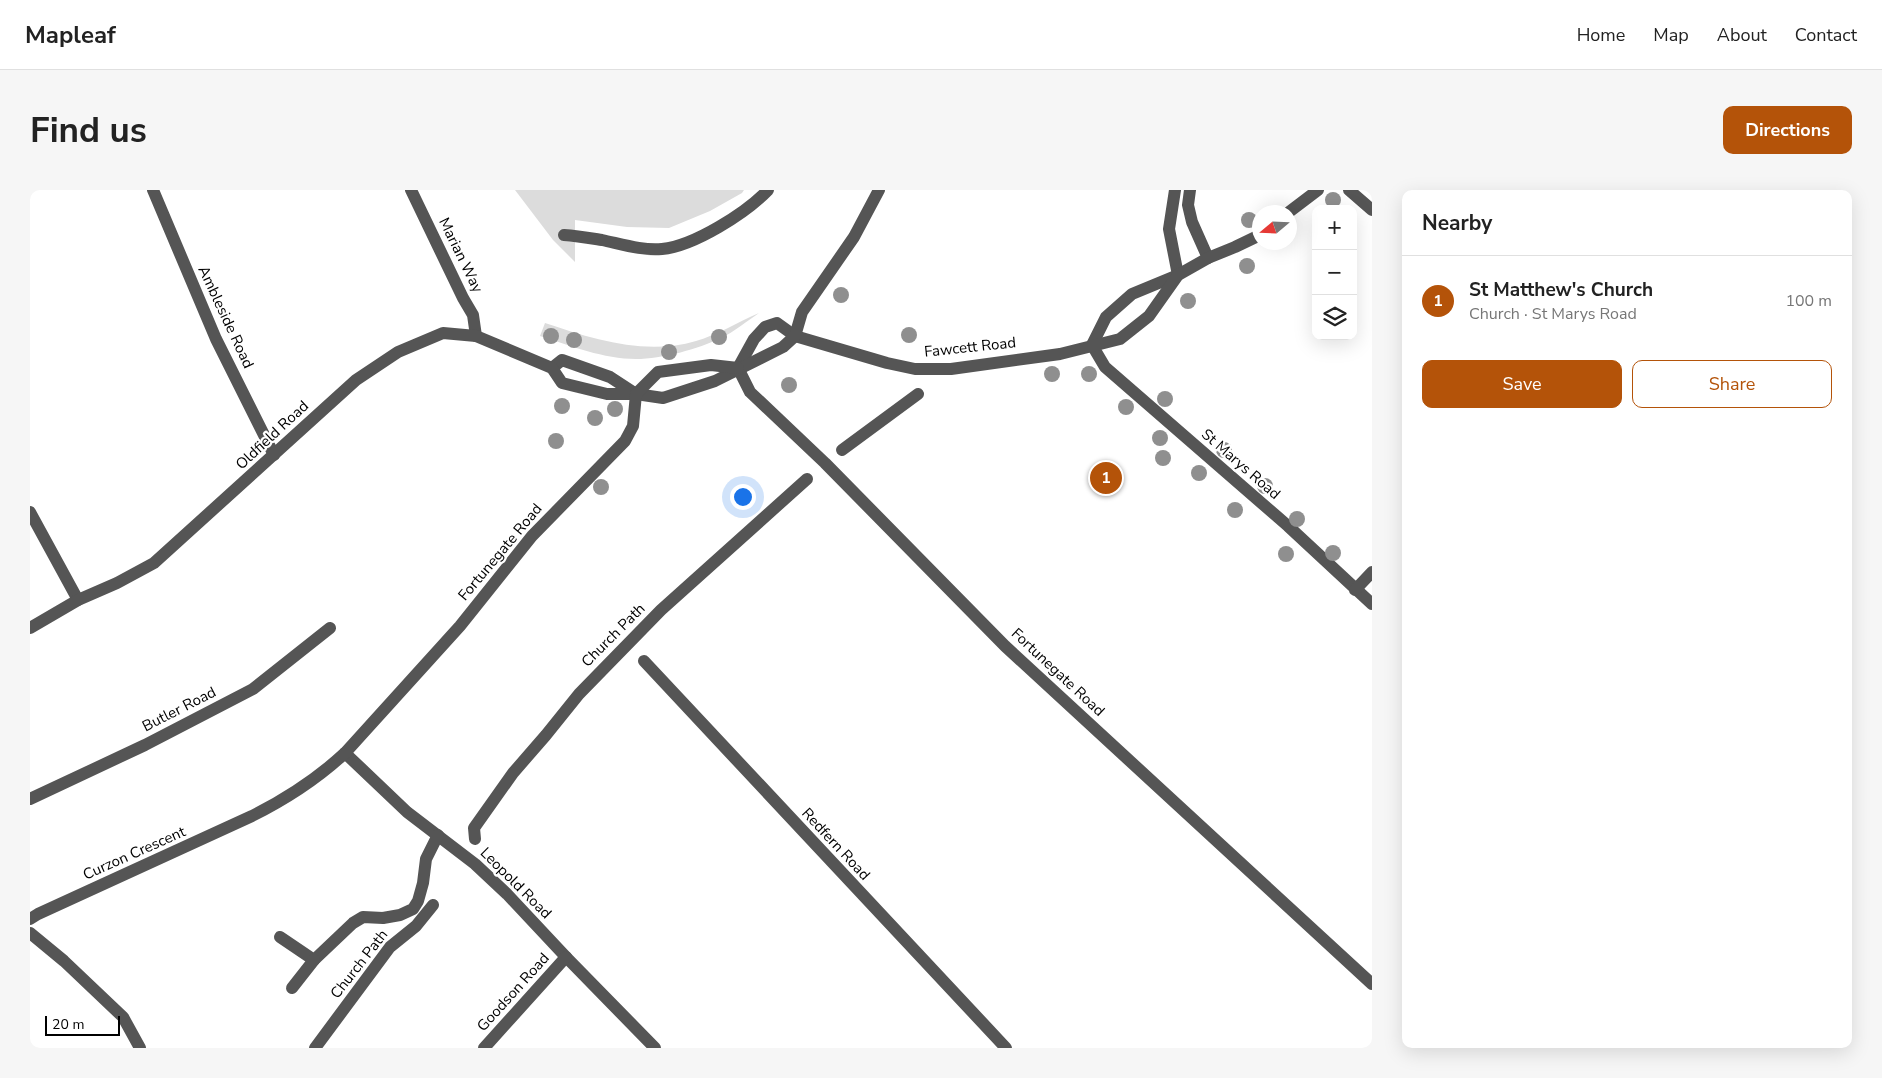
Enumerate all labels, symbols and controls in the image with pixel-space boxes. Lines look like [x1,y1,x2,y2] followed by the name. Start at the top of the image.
[25,19,116,51] text: Mapleaf
[1577,23,1625,47] text: Home
[1653,23,1689,47] text: Map
[1717,23,1767,47] text: About
[1795,23,1857,47] text: Contact
[1723,106,1852,154] button: Directions
[30,107,147,154] text: Find us
[1252,205,1297,250] north arrow
[1312,205,1357,340] map controls
[1312,205,1357,250] button: +
[1422,209,1492,237] text: Nearby
[434,214,488,296] street label: Marian Way
[1312,250,1357,295] button: −
[193,262,259,372] street label: Ambleside Road
[1469,277,1653,303] text: St Matthew's Church
[1433,290,1443,312] text: 1
[1785,290,1832,312] text: 100 m
[1312,295,1357,340] button: layers
[1469,303,1637,325] text: Church · St Marys Road
[923,332,1017,362] street label: Fawcett Road
[1422,360,1622,408] button: Save
[1632,360,1832,408] button: Share
[231,396,313,474] street label: Oldfield Road
[1197,424,1285,504] street label: St Marys Road
[1090,459,1122,497] pin: 1
[730,484,756,510] your location
[453,499,547,605] street label: Fortunegate Road
[577,599,649,671] street label: Church Path
[1007,623,1109,721] street label: Fortunegate Road
[139,682,219,736] street label: Butler Road
[797,804,875,884] street label: Redfern Road
[80,821,189,885] street label: Curzon Crescent
[476,843,556,923] street label: Leopold Road
[326,925,392,1003] street label: Church Path
[472,948,554,1036] street label: Goodson Road
[45,1013,120,1036] scale bar
[52,1015,84,1034] text: 20 m

